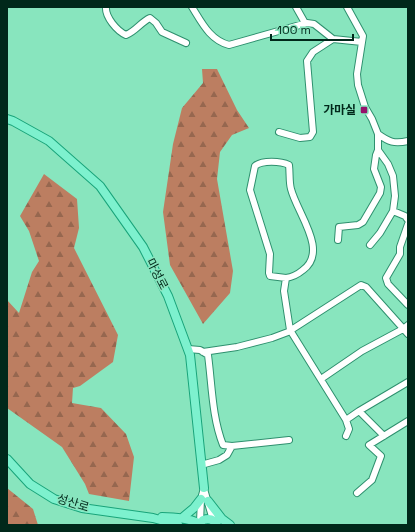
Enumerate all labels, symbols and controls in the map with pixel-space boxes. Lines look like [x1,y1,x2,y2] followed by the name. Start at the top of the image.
[271,16,353,42] scale bar
[277,22,311,38] text: 100 m
[323,102,356,118] place label: 가마실
[359,105,369,115] marker: 가마실
[142,256,172,292] street label: 마성로
[55,491,91,515] street label: 성산로

